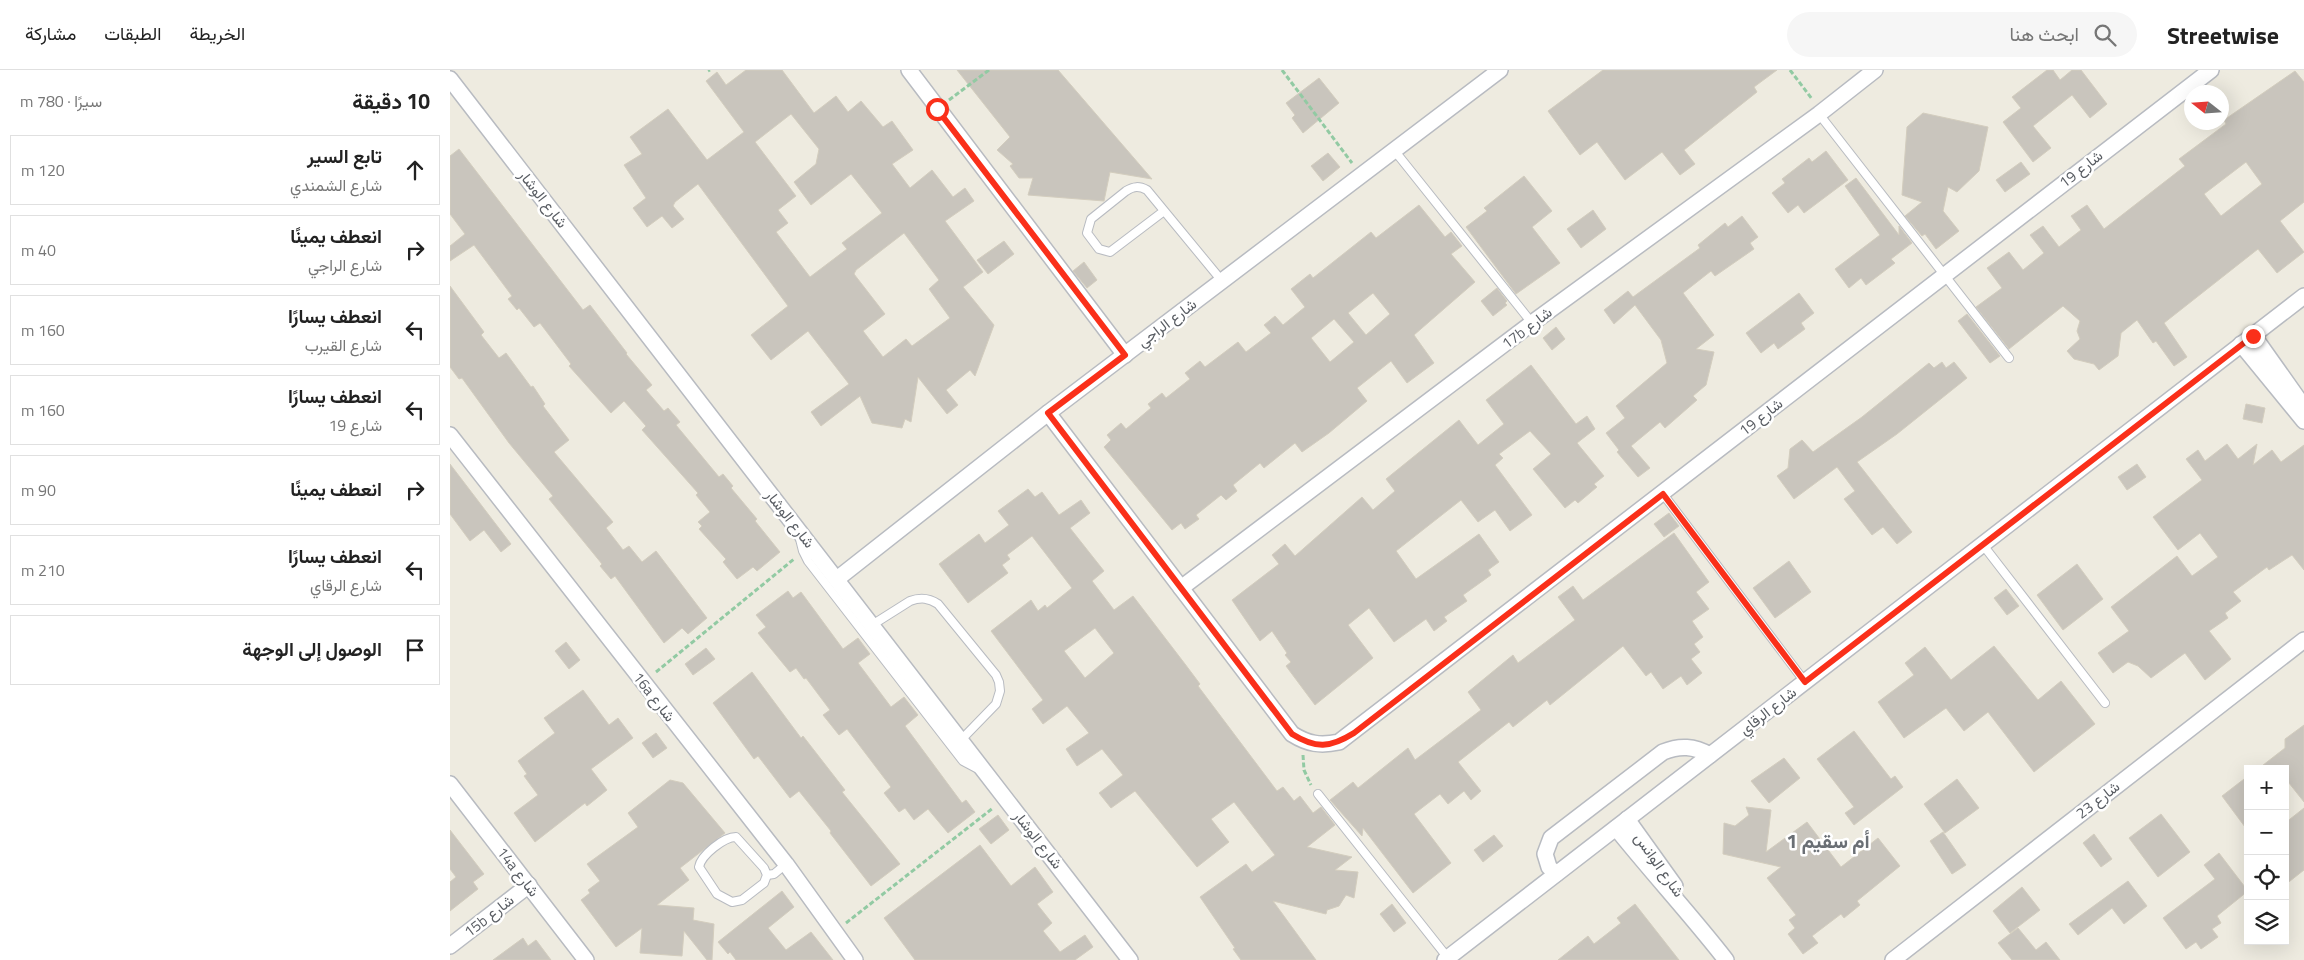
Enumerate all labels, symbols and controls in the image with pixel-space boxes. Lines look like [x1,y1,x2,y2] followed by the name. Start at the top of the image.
[1787,12,2137,57] search box
[2167,17,2279,53] text: Streetwise
[2010,19,2079,48] text: ابحث هنا
[25,20,76,47] text: مشاركة
[104,20,161,47] text: الطبقات
[189,20,245,47] text: الخريطة
[2091,21,2119,49] icon: search
[352,85,430,117] text: 10 دقيقة
[2184,85,2229,130] north arrow
[20,89,102,113] text: سيرًا · 780 m
[926,98,949,121] route start
[307,141,382,170] text: تابع السير
[2054,144,2108,193] street label: شارع 19
[401,156,429,184] icon: ahead
[21,158,65,182] text: 120 m
[513,164,574,233] street label: شارع الوشار
[290,173,382,197] text: شارع الشمندي
[290,221,382,250] text: انعطف يمينًا
[401,236,429,264] icon: right
[21,238,56,262] text: 40 m
[308,253,382,277] text: شارع الراجي
[1132,292,1203,354] street label: شارع الراجي
[288,301,382,330] text: انعطف يسارًا
[1497,301,1557,354] street label: 17b شارع
[401,316,429,344] icon: left
[21,318,65,342] text: 160 m
[2242,325,2265,348] route end
[305,333,382,357] text: شارع القيرب
[288,381,382,410] text: انعطف يسارًا
[1734,392,1788,441] street label: شارع 19
[401,396,429,424] icon: left
[21,398,65,422] text: 160 m
[328,413,382,437] text: شارع 19
[290,474,382,503] text: انعطف يمينًا
[401,476,429,504] icon: right
[21,478,56,502] text: 90 m
[760,484,821,553] street label: شارع الوشار
[288,541,382,570] text: انعطف يسارًا
[401,556,429,584] icon: left
[21,558,65,582] text: 210 m
[310,573,382,597] text: شارع الرقاي
[242,634,382,663] text: الوصول إلى الوجهة
[401,636,429,664] icon: arrive
[628,667,681,727] street label: 16a شارع
[1734,681,1803,742] street label: شارع الرقاي
[2244,765,2289,945] map controls
[2244,765,2289,810] button: +
[2071,775,2125,824] street label: شارع 23
[1008,805,1069,874] street label: شارع الوشار
[2244,810,2289,855] button: −
[1786,825,1870,856] district label: أم سقيم 1
[1629,828,1690,902] street label: شارع الوانس
[492,842,545,902] street label: 14a شارع
[2244,855,2289,900] button: locate
[459,889,519,943] street label: 15b شارع
[2244,900,2289,945] button: layers

